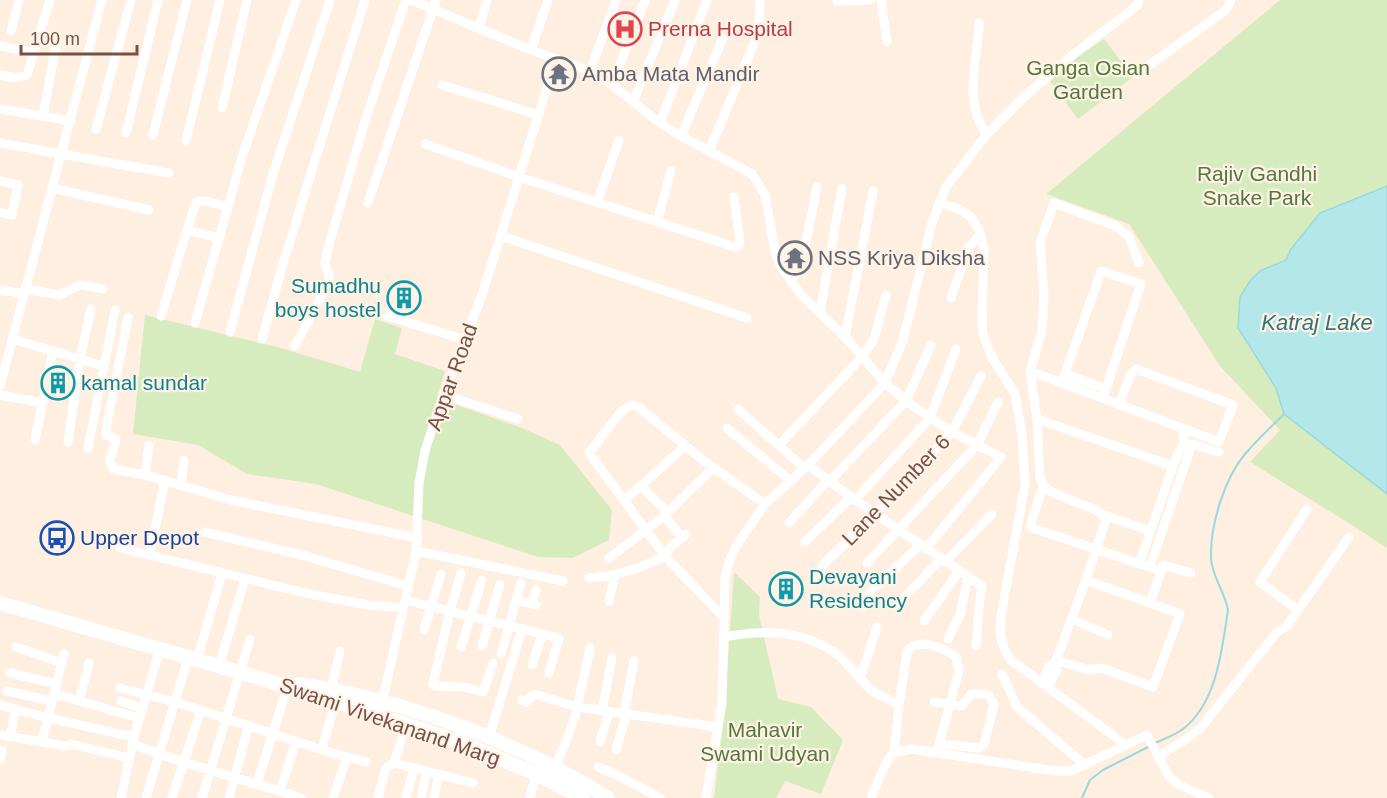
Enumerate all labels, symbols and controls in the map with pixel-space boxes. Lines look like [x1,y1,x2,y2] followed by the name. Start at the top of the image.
[607,11,643,47] hospital icon: Prerna Hospital
[648,17,793,40] place label: Prerna Hospital
[21,18,136,56] scale bar
[30,29,80,49] text: 100 m
[541,56,577,92] temple icon: Amba Mata Mandir
[1026,56,1150,103] park label: Ganga Osian Garden
[582,62,759,85] place label: Amba Mata Mandir
[1197,162,1317,209] park label: Rajiv Gandhi Snake Park
[777,240,813,276] temple icon: NSS Kriya Diksha
[818,246,985,269] place label: NSS Kriya Diksha
[275,274,381,321] place label: Sumadhu boys hostel
[386,280,422,316] building icon: Sumadhu boys hostel
[1261,310,1373,335] water label: Katraj Lake
[422,320,482,433] street label: Appar Road
[40,365,76,401] building icon: kamal sundar
[81,371,207,394] place label: kamal sundar
[837,430,954,550] street label: Lane Number 6
[39,520,75,556] bus stop icon: Upper Depot
[80,526,199,549] place label: Upper Depot
[809,565,908,612] place label: Devayani Residency
[768,571,804,607] building icon: Devayani Residency
[277,673,504,770] street label: Swami Vivekanand Marg
[700,718,830,765] park label: Mahavir Swami Udyan

